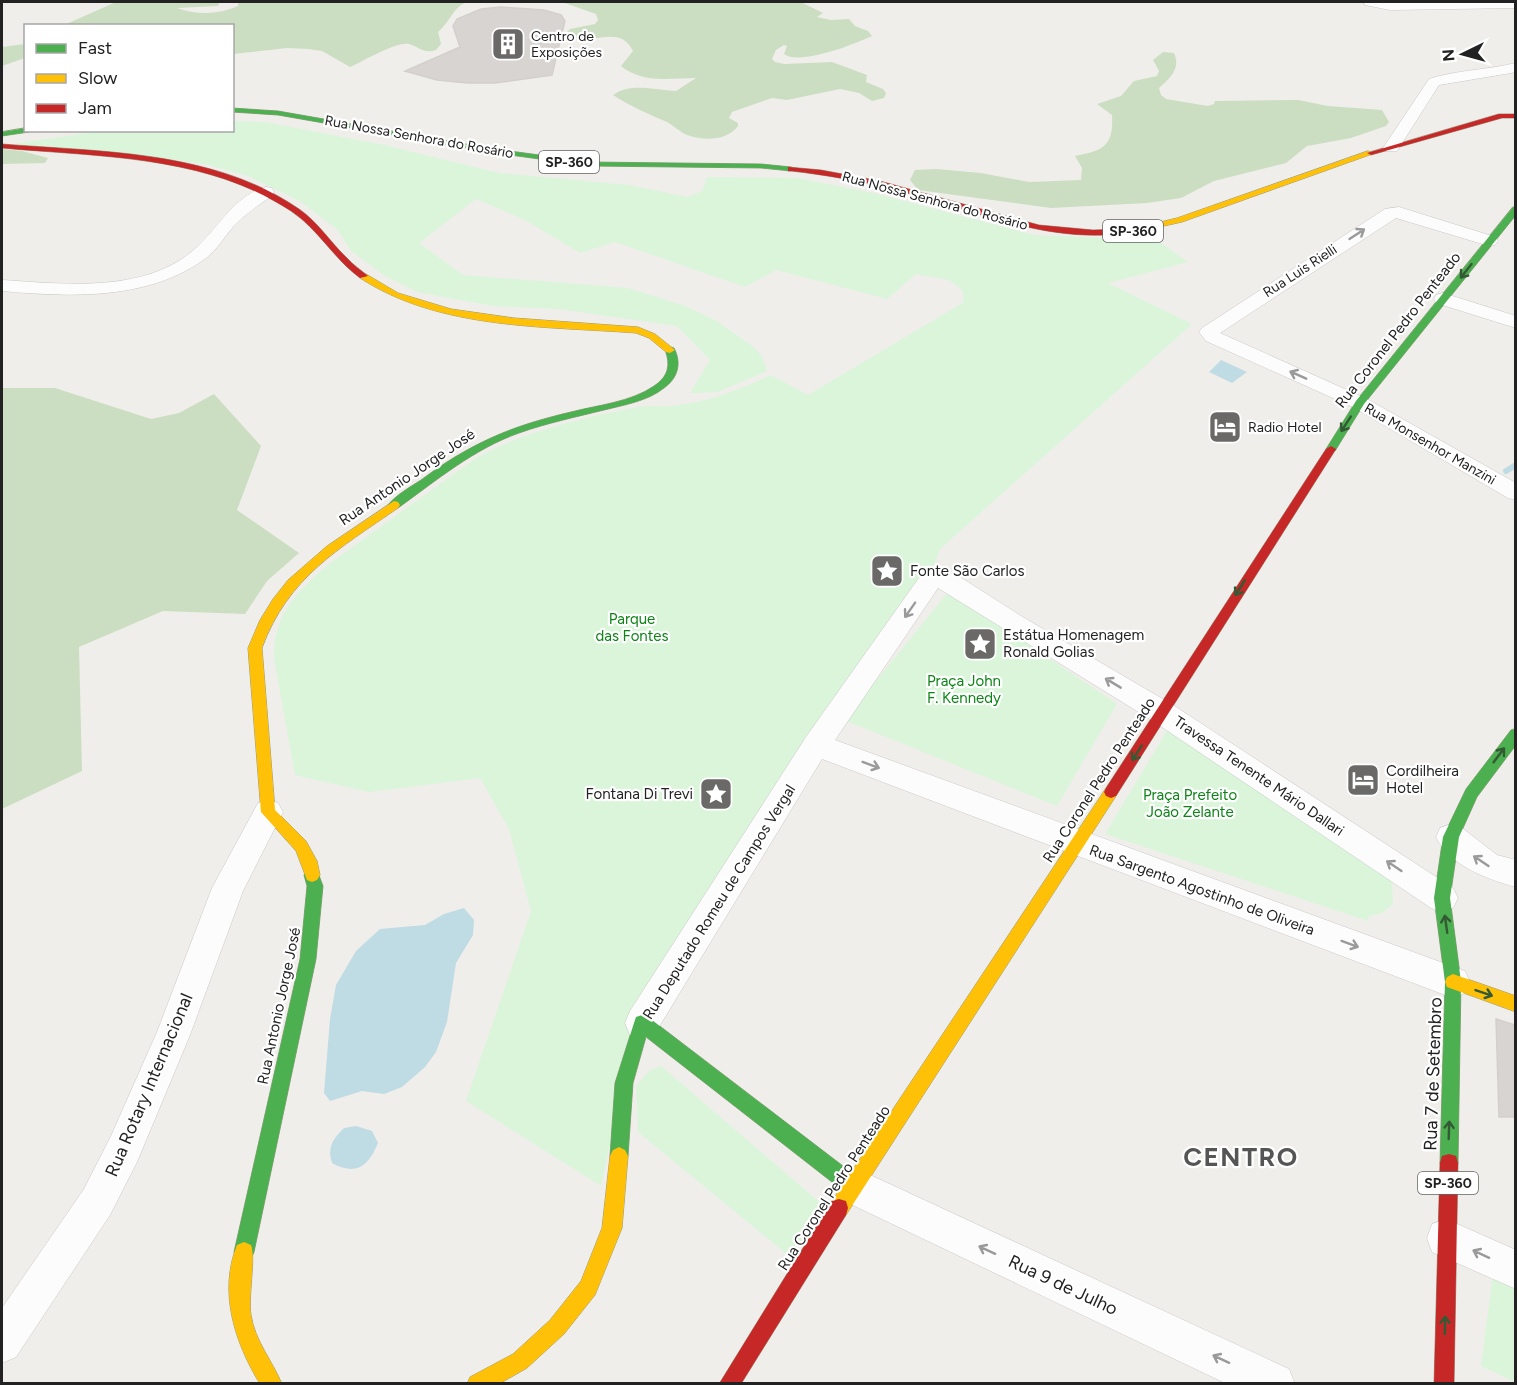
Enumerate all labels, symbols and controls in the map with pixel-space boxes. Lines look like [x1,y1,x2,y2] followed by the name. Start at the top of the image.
[24,24,234,132] legend
[1433,24,1493,84] north arrow
[490,26,526,62] building icon: Centro de Exposições
[531,28,602,61] place label: Centro de Exposições
[78,37,112,59] text: Fast
[1439,48,1459,62] text: N
[78,67,117,89] text: Slow
[78,97,112,119] text: Jam
[323,112,515,162] street label: Rua Nossa Senhora do Rosário
[539,151,599,173] road number: SP-360
[840,168,1030,234] street label: Rua Nossa Senhora do Rosário
[1103,220,1163,242] road number: SP-360
[1348,228,1365,240] one-way arrow
[1260,241,1340,301] street label: Rua Luis Rielli
[1331,248,1465,412] street label: Rua Coronel Pedro Penteado
[1459,262,1472,278] one-way arrow
[1290,369,1308,381] one-way arrow
[1361,399,1499,489] street label: Rua Monsenhor Manzini
[1207,409,1243,445] hotel icon: Radio Hotel
[1339,415,1351,432] one-way arrow
[1248,419,1322,436] place label: Radio Hotel
[336,425,478,529] street label: Rua Antonio Jorge José
[869,553,905,589] place icon: Fonte São Carlos
[910,562,1024,580] place label: Fonte São Carlos
[1234,579,1246,596] one-way arrow
[904,602,916,618] one-way arrow
[595,610,669,645] park label: Parque das Fontes
[962,626,998,662] place icon: Estátua Homenagem Ronald Golias
[1003,626,1144,661] place label: Estátua Homenagem Ronald Golias
[927,672,1001,707] park label: Praça John F. Kennedy
[1105,676,1122,688] one-way arrow
[1039,694,1159,866] street label: Rua Coronel Pedro Penteado
[1170,712,1348,840] street label: Travessa Tenente Mário Dallari
[1130,745,1143,762] one-way arrow
[1493,748,1506,764] one-way arrow
[861,760,880,771] one-way arrow
[1345,762,1381,798] hotel icon: Cordilheira Hotel
[1386,762,1459,797] place label: Cordilheira Hotel
[698,776,734,812] place icon: Fontana Di Trevi
[639,781,799,1023] street label: Rua Deputado Romeu de Campos Vergal
[585,785,693,803] place label: Fontana Di Trevi
[1143,786,1237,821] park label: Praça Prefeito João Zelante
[1087,841,1317,939] street label: Rua Sargento Agostinho de Oliveira
[1473,855,1489,867] one-way arrow
[1386,860,1402,872] one-way arrow
[1440,915,1451,934] one-way arrow
[254,926,304,1086] street label: Rua Antonio Jorge José
[1340,939,1359,950] one-way arrow
[1475,988,1493,999] one-way arrow
[100,990,198,1180] street label: Rua Rotary Internacional
[1419,997,1447,1151] street label: Rua 7 de Setembro
[774,1102,894,1274] street label: Rua Coronel Pedro Penteado
[1444,1121,1455,1141] one-way arrow
[1183,1141,1299,1173] district label: CENTRO
[1418,1172,1478,1194] road number: SP-360
[979,1243,997,1255] one-way arrow
[1472,1248,1490,1259] one-way arrow
[1005,1250,1121,1320] street label: Rua 9 de Julho
[1439,1316,1450,1336] one-way arrow
[1213,1352,1231,1364] one-way arrow

